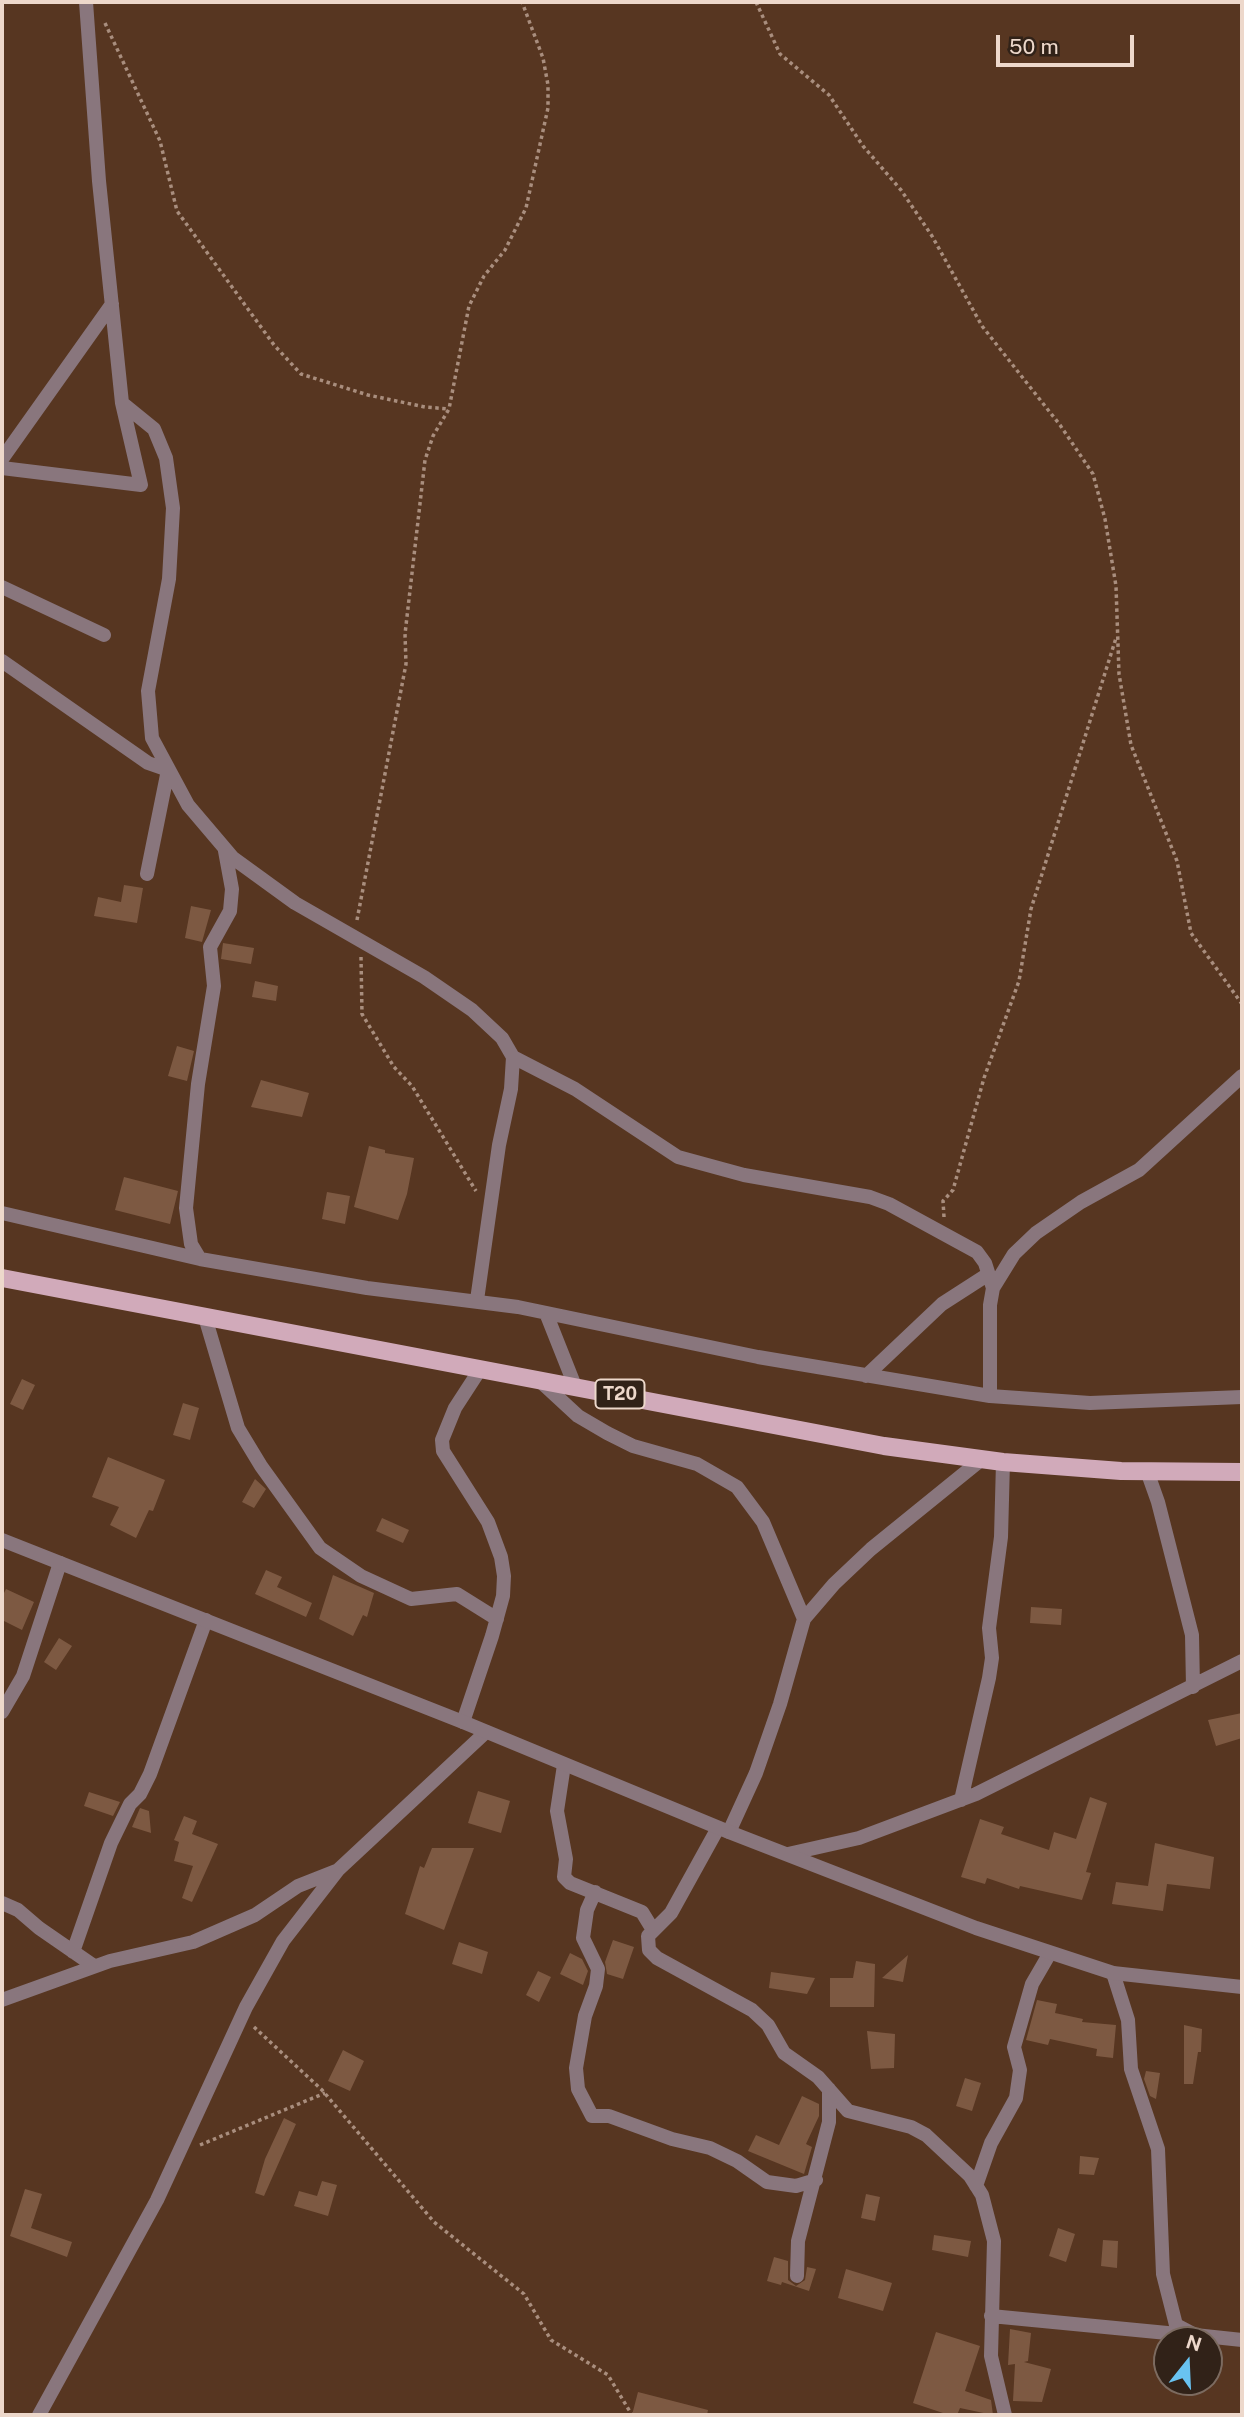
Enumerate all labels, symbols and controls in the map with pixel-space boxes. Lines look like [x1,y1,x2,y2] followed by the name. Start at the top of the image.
[999,21,1137,65] scale bar
[1009,34,1059,59] text: 50 m
[596,1380,644,1408] road number: T20
[1153,2326,1223,2396] north arrow
[1183,2330,1204,2356] text: N

